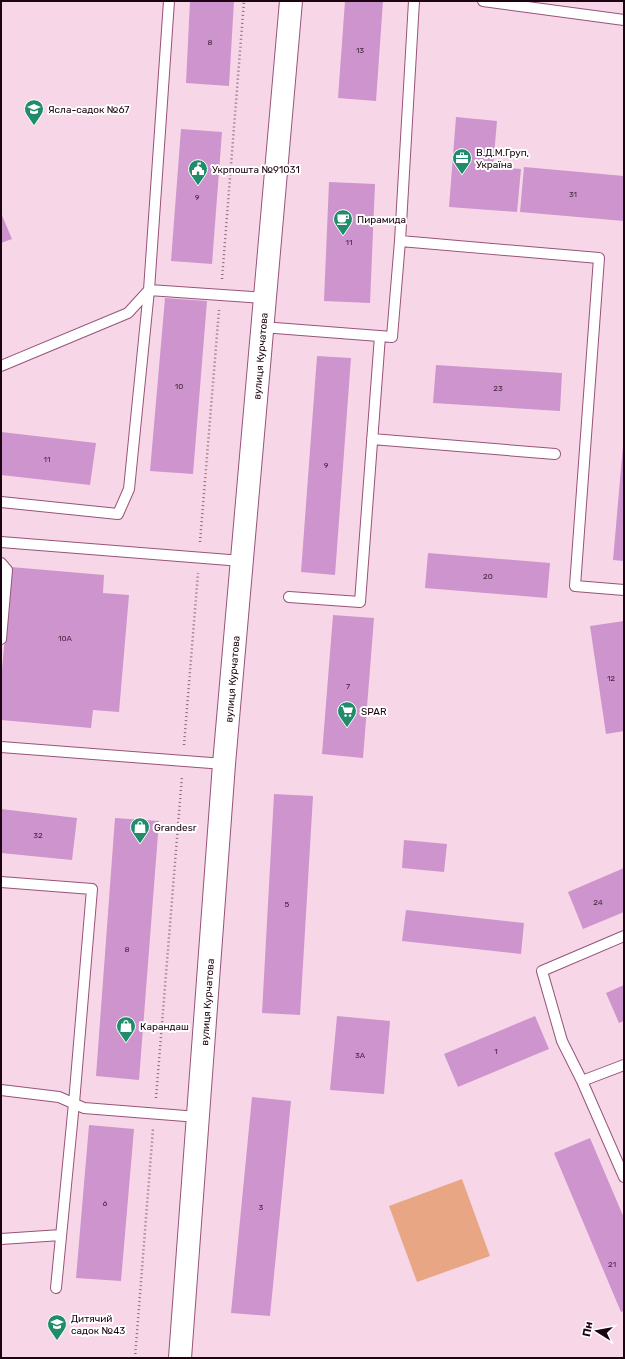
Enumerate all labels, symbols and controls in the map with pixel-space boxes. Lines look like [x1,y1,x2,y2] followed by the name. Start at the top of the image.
[207,38,213,47] house number: 8
[356,46,364,55] house number: 13
[23,98,45,126] school or university icon: Ясла-садок №67
[48,104,129,116] place label: Ясла-садок №67
[451,147,473,175] office icon: В.Д.М.Груп, Україна
[476,147,529,171] place label: В.Д.М.Груп, Україна
[187,158,209,186] public building icon: Укрпошта №91031
[212,164,300,176] place label: Укрпошта №91031
[569,190,577,199] house number: 31
[195,193,200,202] house number: 9
[332,208,354,236] cafe icon: Пирамида
[357,214,406,226] place label: Пирамида
[346,238,352,247] house number: 11
[251,312,271,400] street label: вулиця Курчатова
[175,382,183,391] house number: 10
[493,384,503,393] house number: 23
[44,455,50,464] house number: 11
[324,461,329,470] house number: 9
[483,572,493,581] house number: 20
[58,634,73,643] house number: 10А
[223,635,243,723] street label: вулиця Курчатова
[607,674,615,683] house number: 12
[346,682,350,691] house number: 7
[336,700,358,728] supermarket icon: SPAR
[361,706,387,718] place label: SPAR
[129,816,151,844] shop icon: Grandesr
[154,822,197,834] place label: Grandesr
[33,831,43,840] house number: 32
[593,898,603,907] house number: 24
[285,900,290,909] house number: 5
[124,945,130,954] house number: 8
[199,958,217,1046] street label: вулиця Курчатова
[115,1015,137,1043] shop icon: Карандаш
[140,1021,189,1033] place label: Карандаш
[494,1047,498,1056] house number: 1
[355,1051,366,1060] house number: 3А
[103,1199,108,1208] house number: 6
[259,1203,264,1212] house number: 3
[608,1260,616,1269] house number: 21
[577,1311,617,1351] north arrow
[46,1313,68,1341] school or university icon: Дитячий садок №43
[71,1313,125,1337] place label: Дитячий садок №43
[580,1320,596,1338] text: Пн

